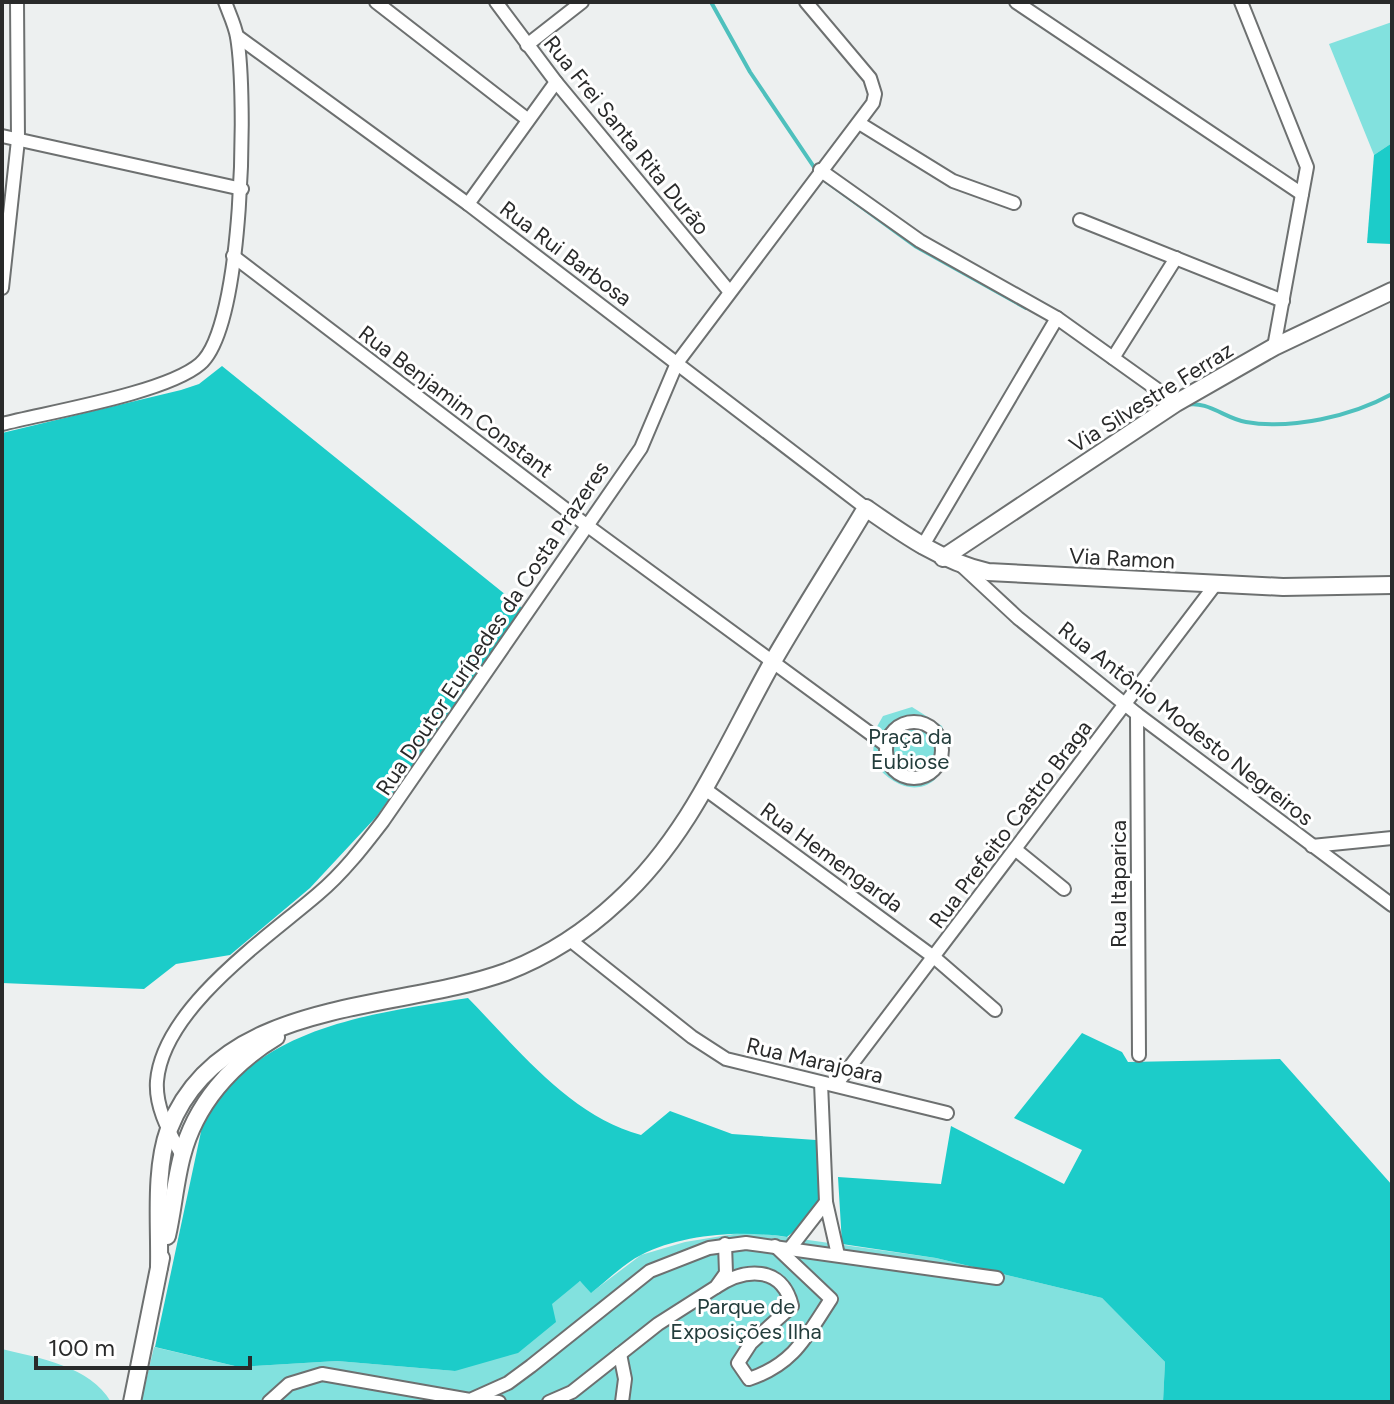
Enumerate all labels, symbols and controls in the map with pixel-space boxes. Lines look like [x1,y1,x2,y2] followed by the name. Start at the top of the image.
[538,30,715,241] street label: Rua Frei Santa Rita Durão
[494,195,637,312] street label: Rua Rui Barbosa
[353,319,558,483] street label: Rua Benjamim Constant
[1064,336,1238,459] street label: Via Silvestre Ferraz
[370,456,615,801] street label: Rua Doutor Eurípedes da Costa Prazeres
[1068,542,1175,575] street label: Via Ramon
[1053,615,1319,831] street label: Rua Antônio Modesto Negreiros
[923,715,1098,934] street label: Rua Prefeito Castro Braga
[868,723,952,775] park label: Praça da Eubiose
[755,797,908,918] street label: Rua Hemengarda
[1105,820,1132,948] street label: Rua Itaparica
[744,1032,886,1089] street label: Rua Marajoara
[670,1293,822,1345] park label: Parque de Exposições Ilha
[36,1320,250,1370] scale bar
[48,1333,115,1362] text: 100 m

